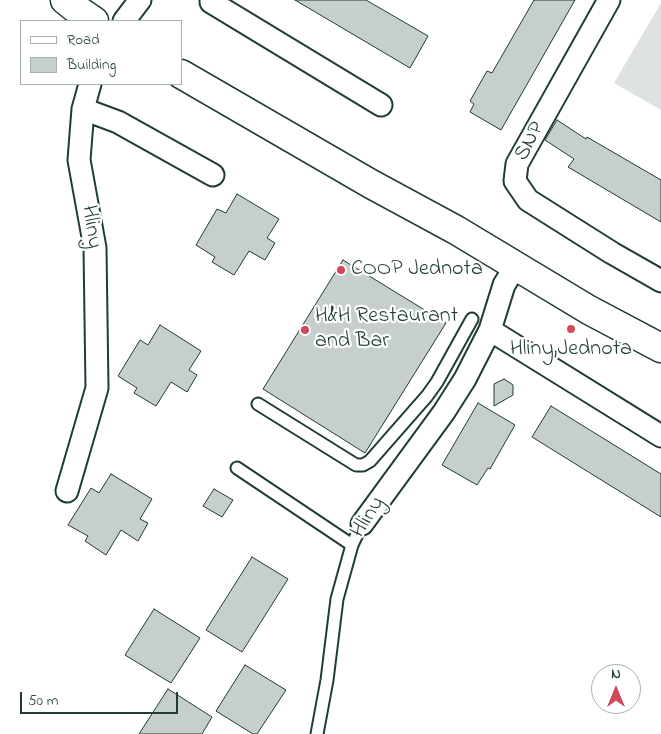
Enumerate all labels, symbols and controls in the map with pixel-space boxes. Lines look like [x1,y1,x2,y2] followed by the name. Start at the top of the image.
[20,20,182,85] legend
[67,29,100,51] text: Road
[67,54,116,76] text: Building
[510,118,552,166] street label: SNP
[74,204,106,250] street label: Hliny
[351,257,483,283] place label: COOP Jednota
[335,264,347,276] marker: COOP Jednota
[315,304,458,356] place label: H&H Restaurant and Bar
[565,323,577,335] marker: Hliny,Jednota
[299,324,311,336] marker: H&H Restaurant and Bar
[510,337,632,363] place label: Hliny,Jednota
[346,493,392,543] street label: Hliny
[591,664,641,714] north arrow
[611,664,621,685] text: N
[22,682,180,714] scale bar
[28,690,58,712] text: 50 m

